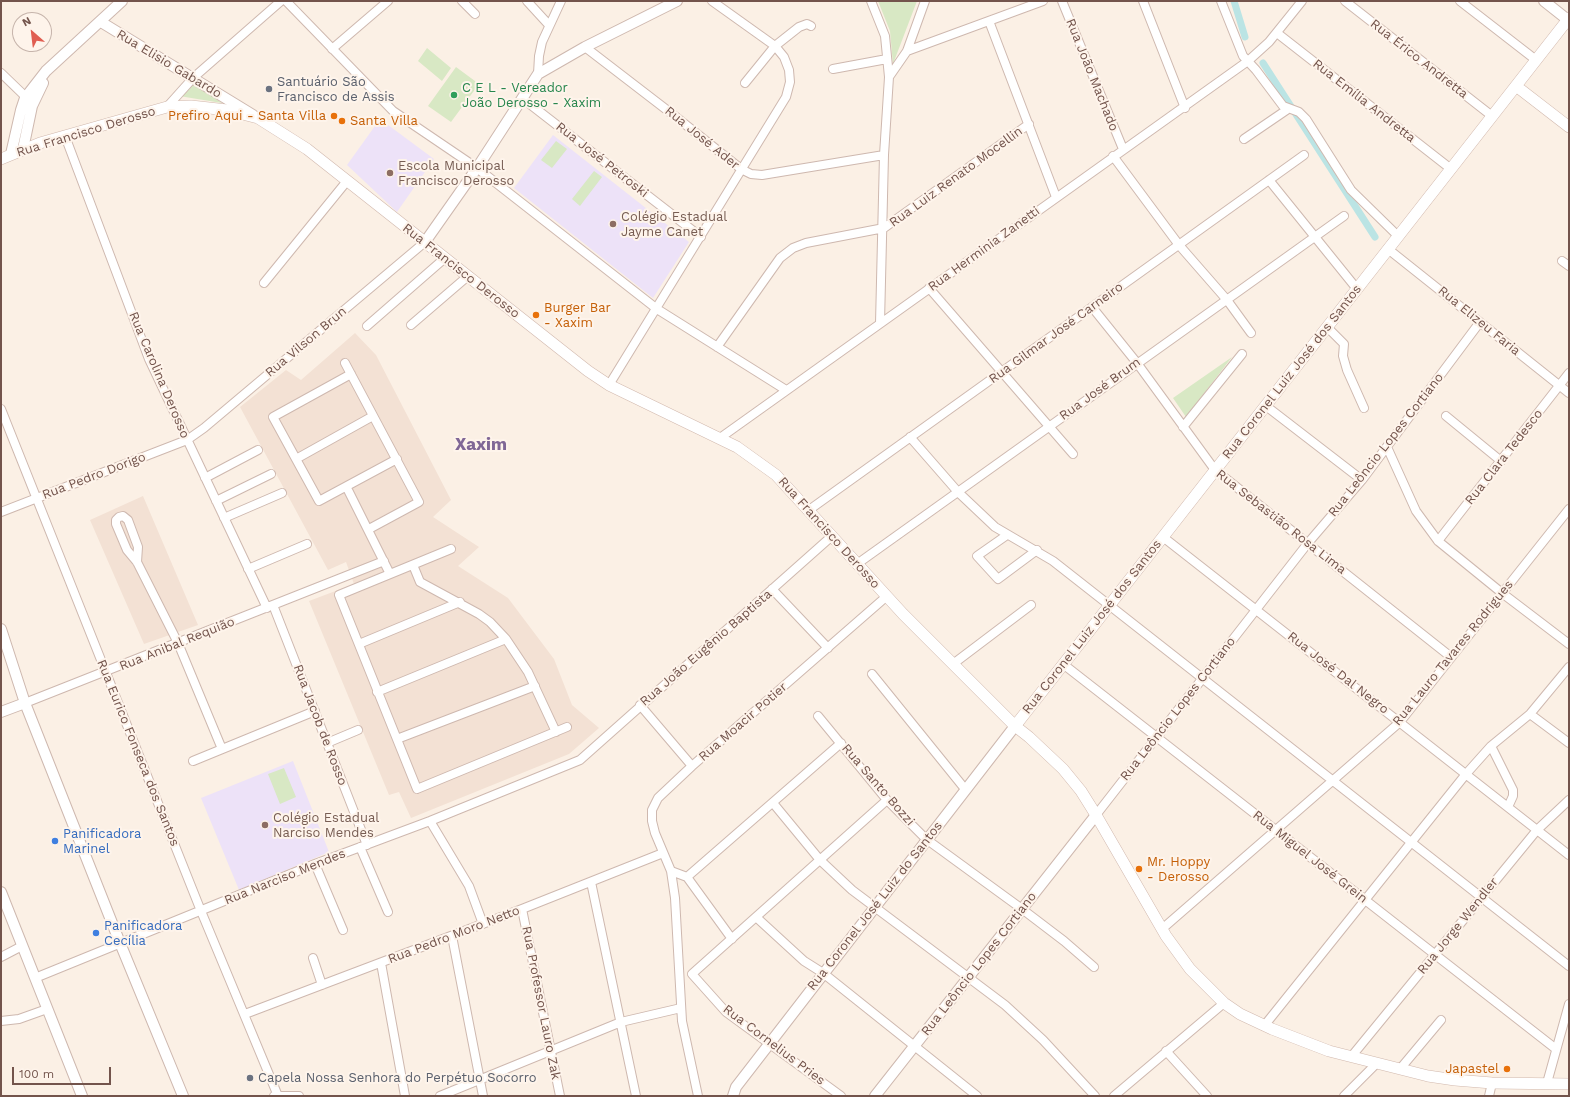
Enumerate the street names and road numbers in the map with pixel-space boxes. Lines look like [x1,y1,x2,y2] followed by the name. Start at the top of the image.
[1062,16,1122,134] street label: Rua João Machado
[1367,16,1471,102] street label: Rua Érico Andretta
[114,26,224,102] street label: Rua Elisio Gabardo
[1309,56,1419,146] street label: Rua Emília Andretta
[15,103,157,161] street label: Rua Francisco Derosso
[662,103,742,173] street label: Rua José Ader
[553,119,651,201] street label: Rua José Petroski
[886,123,1026,231] street label: Rua Luiz Renato Mocellin
[925,203,1043,295] street label: Rua Herminia Zanetti
[399,220,523,322] street label: Rua Francisco Derosso
[986,279,1126,387] street label: Rua Gilmar José Carneiro
[1219,282,1365,462] street label: Rua Coronel Luiz José dos Santos
[1435,283,1523,359] street label: Rua Elizeu Faria
[262,304,350,380] street label: Rua Vilson Brun
[125,309,193,441] street label: Rua Carolina Derosso
[1056,354,1144,424] street label: Rua José Brum
[1325,370,1447,520] street label: Rua Leôncio Lopes Cortiano
[1462,406,1546,508] street label: Rua Clara Tedesco
[40,449,148,503] street label: Rua Pedro Dorigo
[1213,466,1349,578] street label: Rua Sebastião Rosa Lima
[775,474,883,592] street label: Rua Francisco Derosso
[1019,537,1165,717] street label: Rua Coronel Luiz José dos Santos
[1389,577,1517,729] street label: Rua Lauro Tavares Rodrigues
[637,586,775,710] street label: Rua João Eugênio Baptista
[117,614,237,674] street label: Rua Anibal Requião
[1284,629,1392,717] street label: Rua José Dal Negro
[1117,634,1239,784] street label: Rua Leôncio Lopes Cortiano
[93,657,183,849] street label: Rua Eurico Fonseca dos Santos
[290,662,350,788] street label: Rua Jacob de Rosso
[696,679,790,765] street label: Rua Moacir Potier
[838,741,918,829] street label: Rua Santo Bozzi
[1250,807,1370,907] street label: Rua Miguel José Grein
[804,818,946,994] street label: Rua Coronel José Luiz do Santos
[222,846,348,908] street label: Rua Narciso Mendes
[1414,875,1502,977] street label: Rua Jorge Wendler
[918,889,1040,1039] street label: Rua Leôncio Lopes Cortiano
[386,903,522,967] street label: Rua Pedro Moro Netto
[518,925,564,1081] street label: Rua Professor Lauro Zak
[720,1002,828,1088] street label: Rua Cornelius Pries

